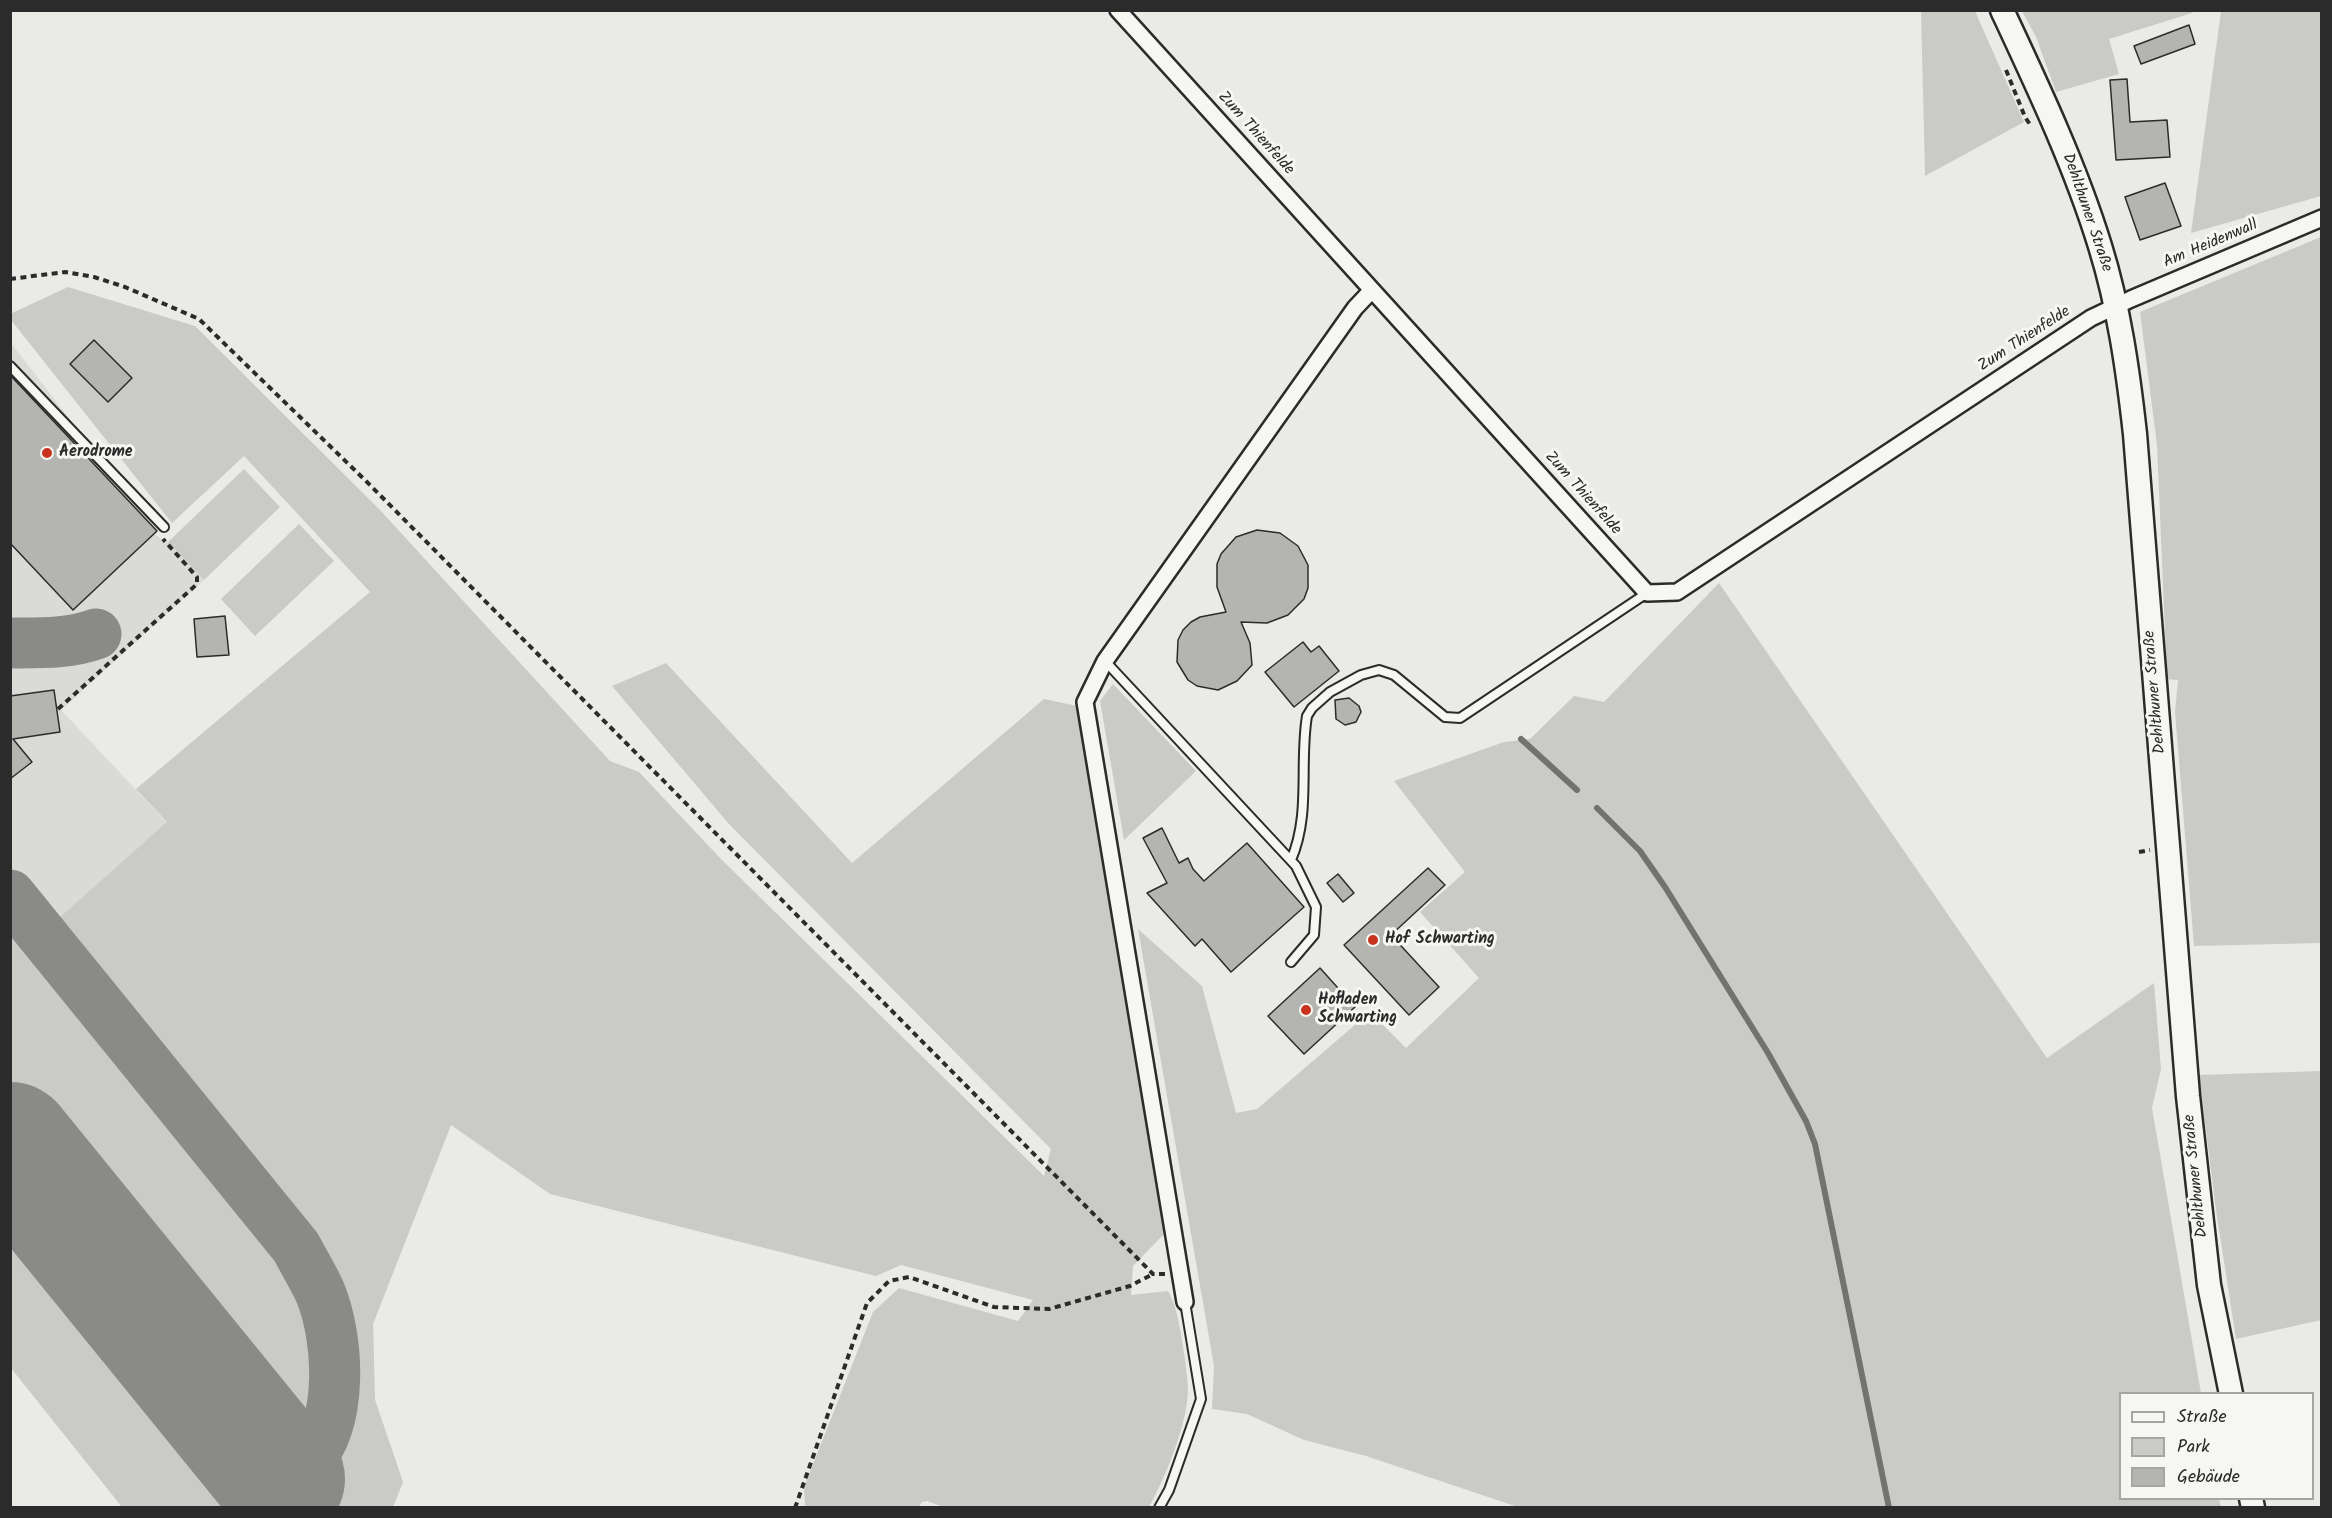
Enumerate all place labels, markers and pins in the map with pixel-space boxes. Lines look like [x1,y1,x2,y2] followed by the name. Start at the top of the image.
[59,443,133,463] place label: Aerodrome
[40,446,54,460] marker: Aerodrome
[1385,930,1495,950] place label: Hof Schwarting
[1366,933,1380,947] marker: Hof Schwarting
[1318,991,1397,1029] place label: Hofladen Schwarting
[1299,1003,1313,1017] marker: Hofladen Schwarting

